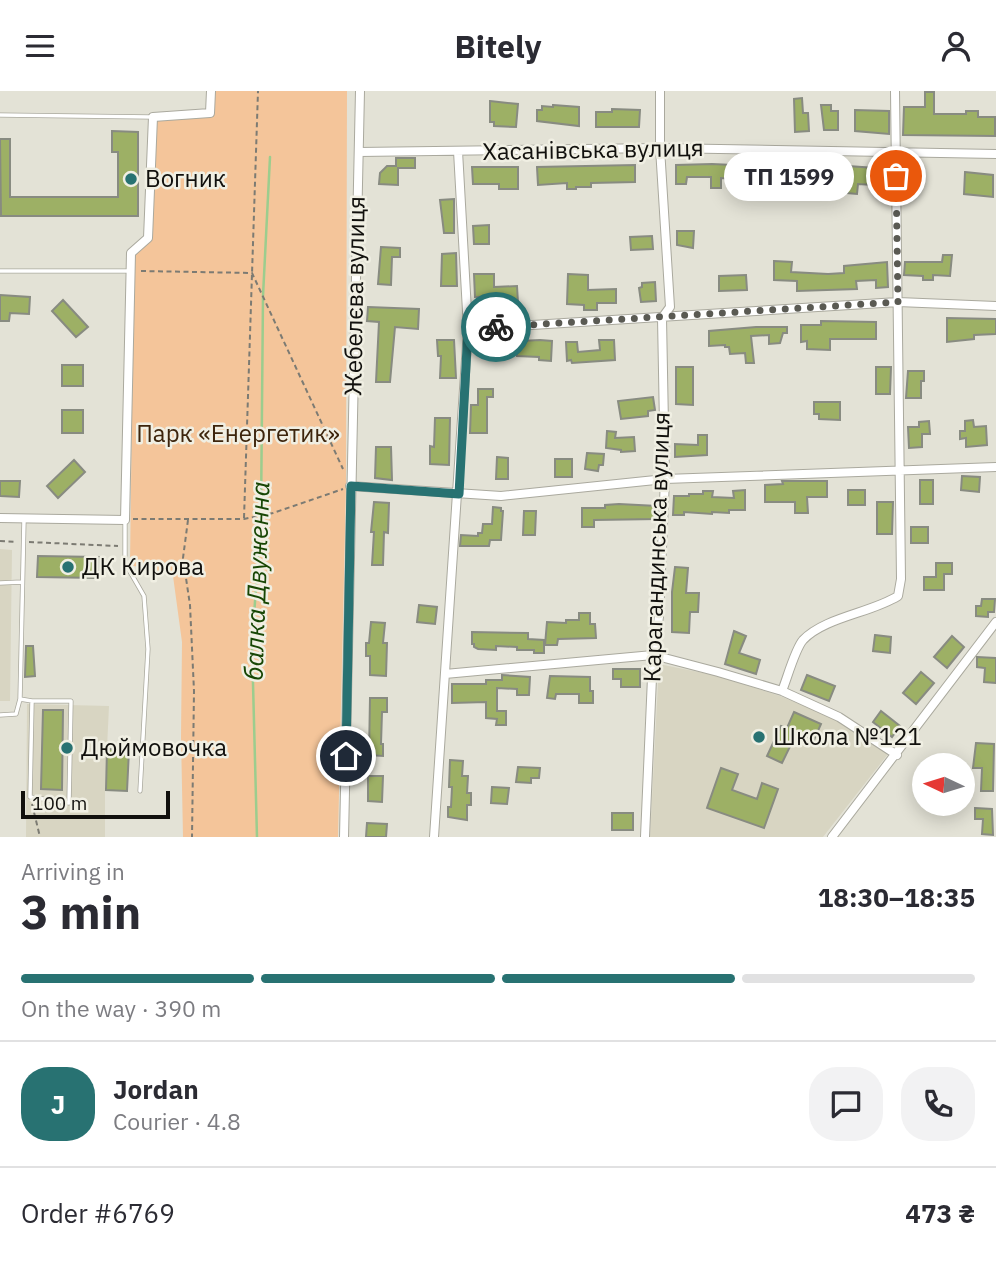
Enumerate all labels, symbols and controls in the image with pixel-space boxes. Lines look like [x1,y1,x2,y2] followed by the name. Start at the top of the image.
[454,25,542,67] text: Bitely
[21,27,59,65] icon: menu
[937,27,975,65] icon: person
[482,131,704,167] street label: Хасанівська вулиця
[866,146,926,206] pin
[724,151,854,201] callout: ТП 1599
[877,157,915,195] icon: bag
[744,161,834,191] text: ТП 1599
[145,162,226,194] place label: Вогник
[123,171,139,187] marker: Вогник
[336,196,372,396] street label: Жебелєва вулиця
[461,292,531,362] courier
[477,308,515,346] icon: bike
[635,411,677,683] street label: Карагандинська вулиця
[136,417,340,449] park label: Парк «Енергетик»
[236,481,276,681] water label: балка Двуженна
[82,550,204,582] place label: ДК Кирова
[60,559,76,575] marker: ДК Кирова
[773,720,922,752] place label: Школа №121
[316,726,376,786] pin
[751,729,767,745] marker: Школа №121
[81,731,227,763] place label: Дюймовочка
[327,737,365,775] icon: home
[59,740,75,756] marker: Дюймовочка
[912,753,975,815] north arrow
[912,753,975,816] map controls
[21,788,170,820] scale bar
[32,791,87,815] text: 100 m
[21,856,125,886] text: Arriving in
[818,880,975,914] text: 18:30–18:35
[21,882,141,942] text: 3 min
[21,993,221,1023] text: On the way · 390 m
[809,1067,883,1141] button: chat
[901,1067,975,1141] button: phone
[113,1072,199,1106] text: Jordan
[51,1087,65,1121] text: J
[113,1106,241,1136] text: Courier · 4.8
[21,1196,175,1230] text: Order #6769
[905,1196,975,1230] text: 473 ₴

